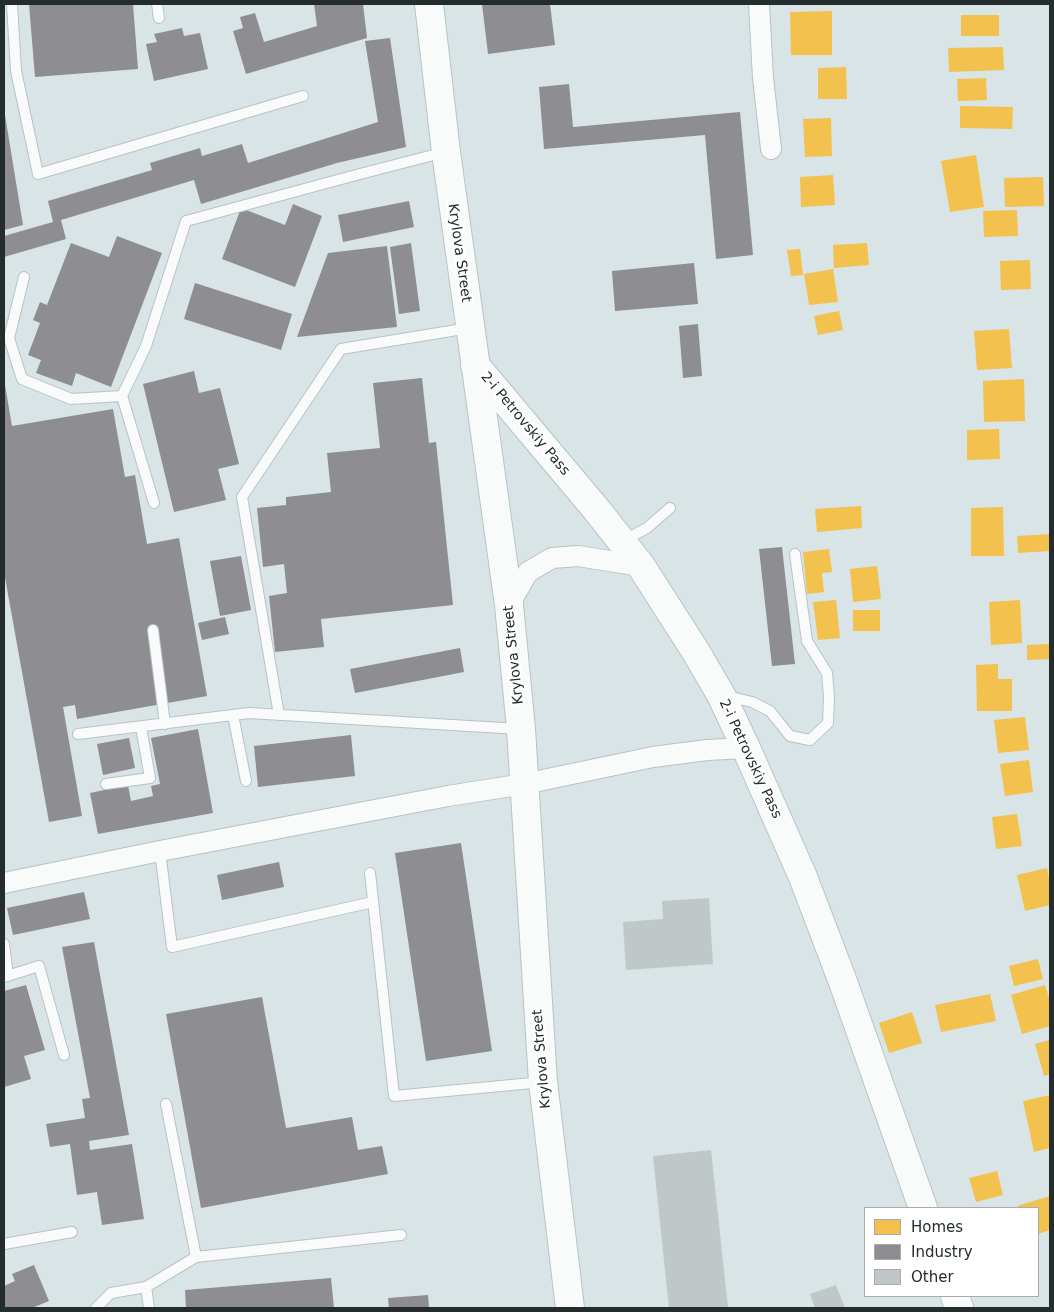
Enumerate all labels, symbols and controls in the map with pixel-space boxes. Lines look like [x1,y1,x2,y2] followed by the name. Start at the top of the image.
[444,203,474,303] street label: Krylova Street
[477,369,573,479] street label: 2-i Petrovskiy Pass
[500,605,528,705] street label: Krylova Street
[715,697,785,821] street label: 2-i Petrovskiy Pass
[529,1009,555,1109] street label: Krylova Street
[864,1207,1039,1297] legend
[911,1218,963,1236] text: Homes
[911,1243,973,1261] text: Industry
[911,1268,954,1286] text: Other

